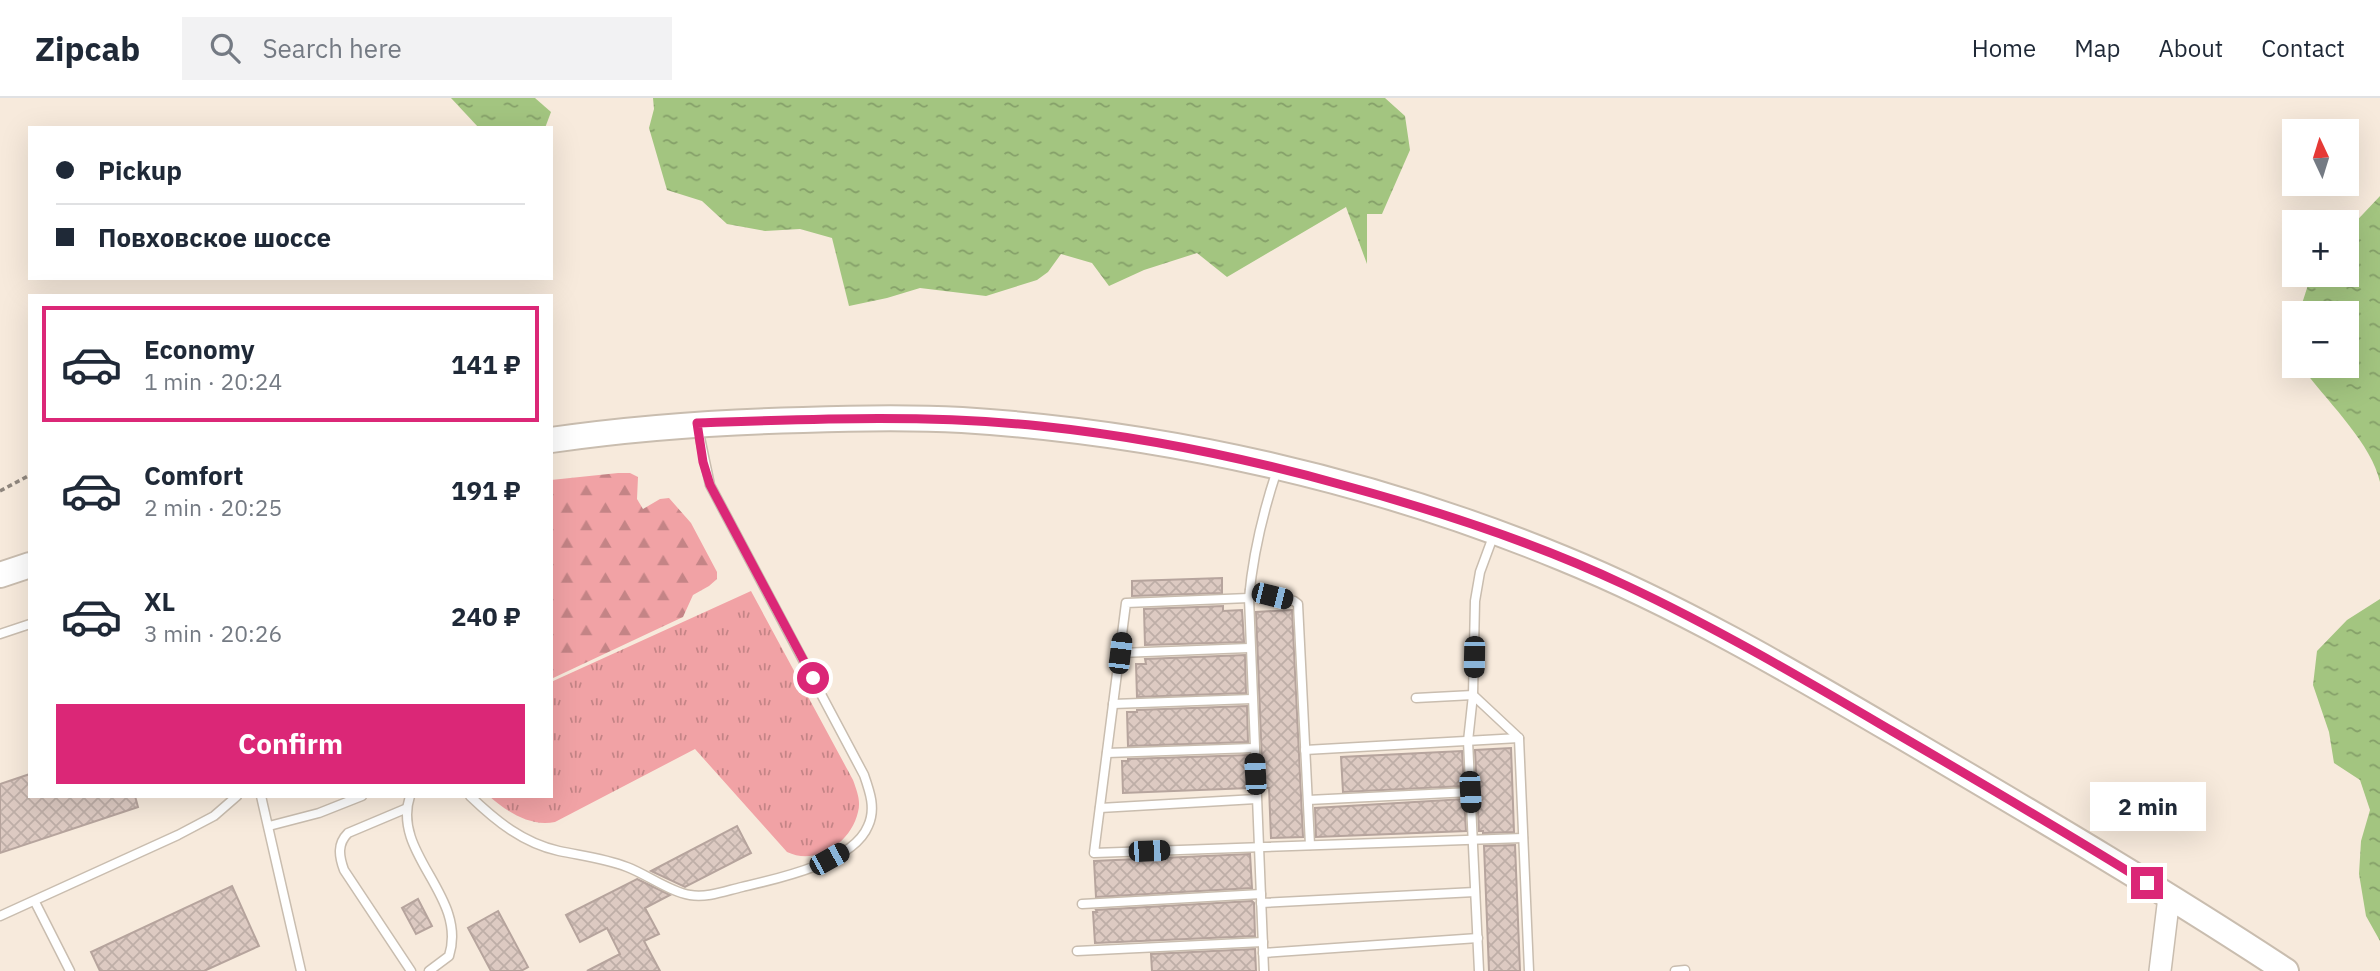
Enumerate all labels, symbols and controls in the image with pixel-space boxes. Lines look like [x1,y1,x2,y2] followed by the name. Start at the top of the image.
[182,17,672,80] search box
[35,27,140,70] text: Zipcab
[206,29,244,67] icon: search
[262,31,402,65] text: Search here
[1972,32,2036,64] text: Home
[2074,32,2120,64] text: Map
[2158,32,2223,64] text: About
[2261,32,2345,64] text: Contact
[2282,119,2359,196] north arrow
[2282,119,2359,378] map controls
[98,153,182,187] text: Pickup
[2282,210,2359,287] button: +
[98,220,331,254] text: Повховское шоссе
[2282,301,2359,378] button: −
[144,332,255,366] text: Economy
[60,333,123,396] icon: car
[451,347,521,381] text: 141 ₽
[144,366,282,396] text: 1 min · 20:24
[144,458,243,492] text: Comfort
[60,459,123,522] icon: car
[451,473,521,507] text: 191 ₽
[144,492,282,522] text: 2 min · 20:25
[1250,581,1295,611] car
[144,584,175,618] text: XL
[60,585,123,648] icon: car
[451,599,521,633] text: 240 ₽
[144,618,282,648] text: 3 min · 20:26
[1108,631,1133,675] car
[1464,636,1485,678] car
[797,662,829,694] route start
[56,704,525,784] button: Confirm
[1244,752,1267,796] car
[1459,770,1482,814] car
[2089,782,2205,830] callout: 2 min
[2118,791,2178,821] text: 2 min
[806,840,853,878] car
[1128,840,1171,862] car
[2131,867,2163,899] route end

